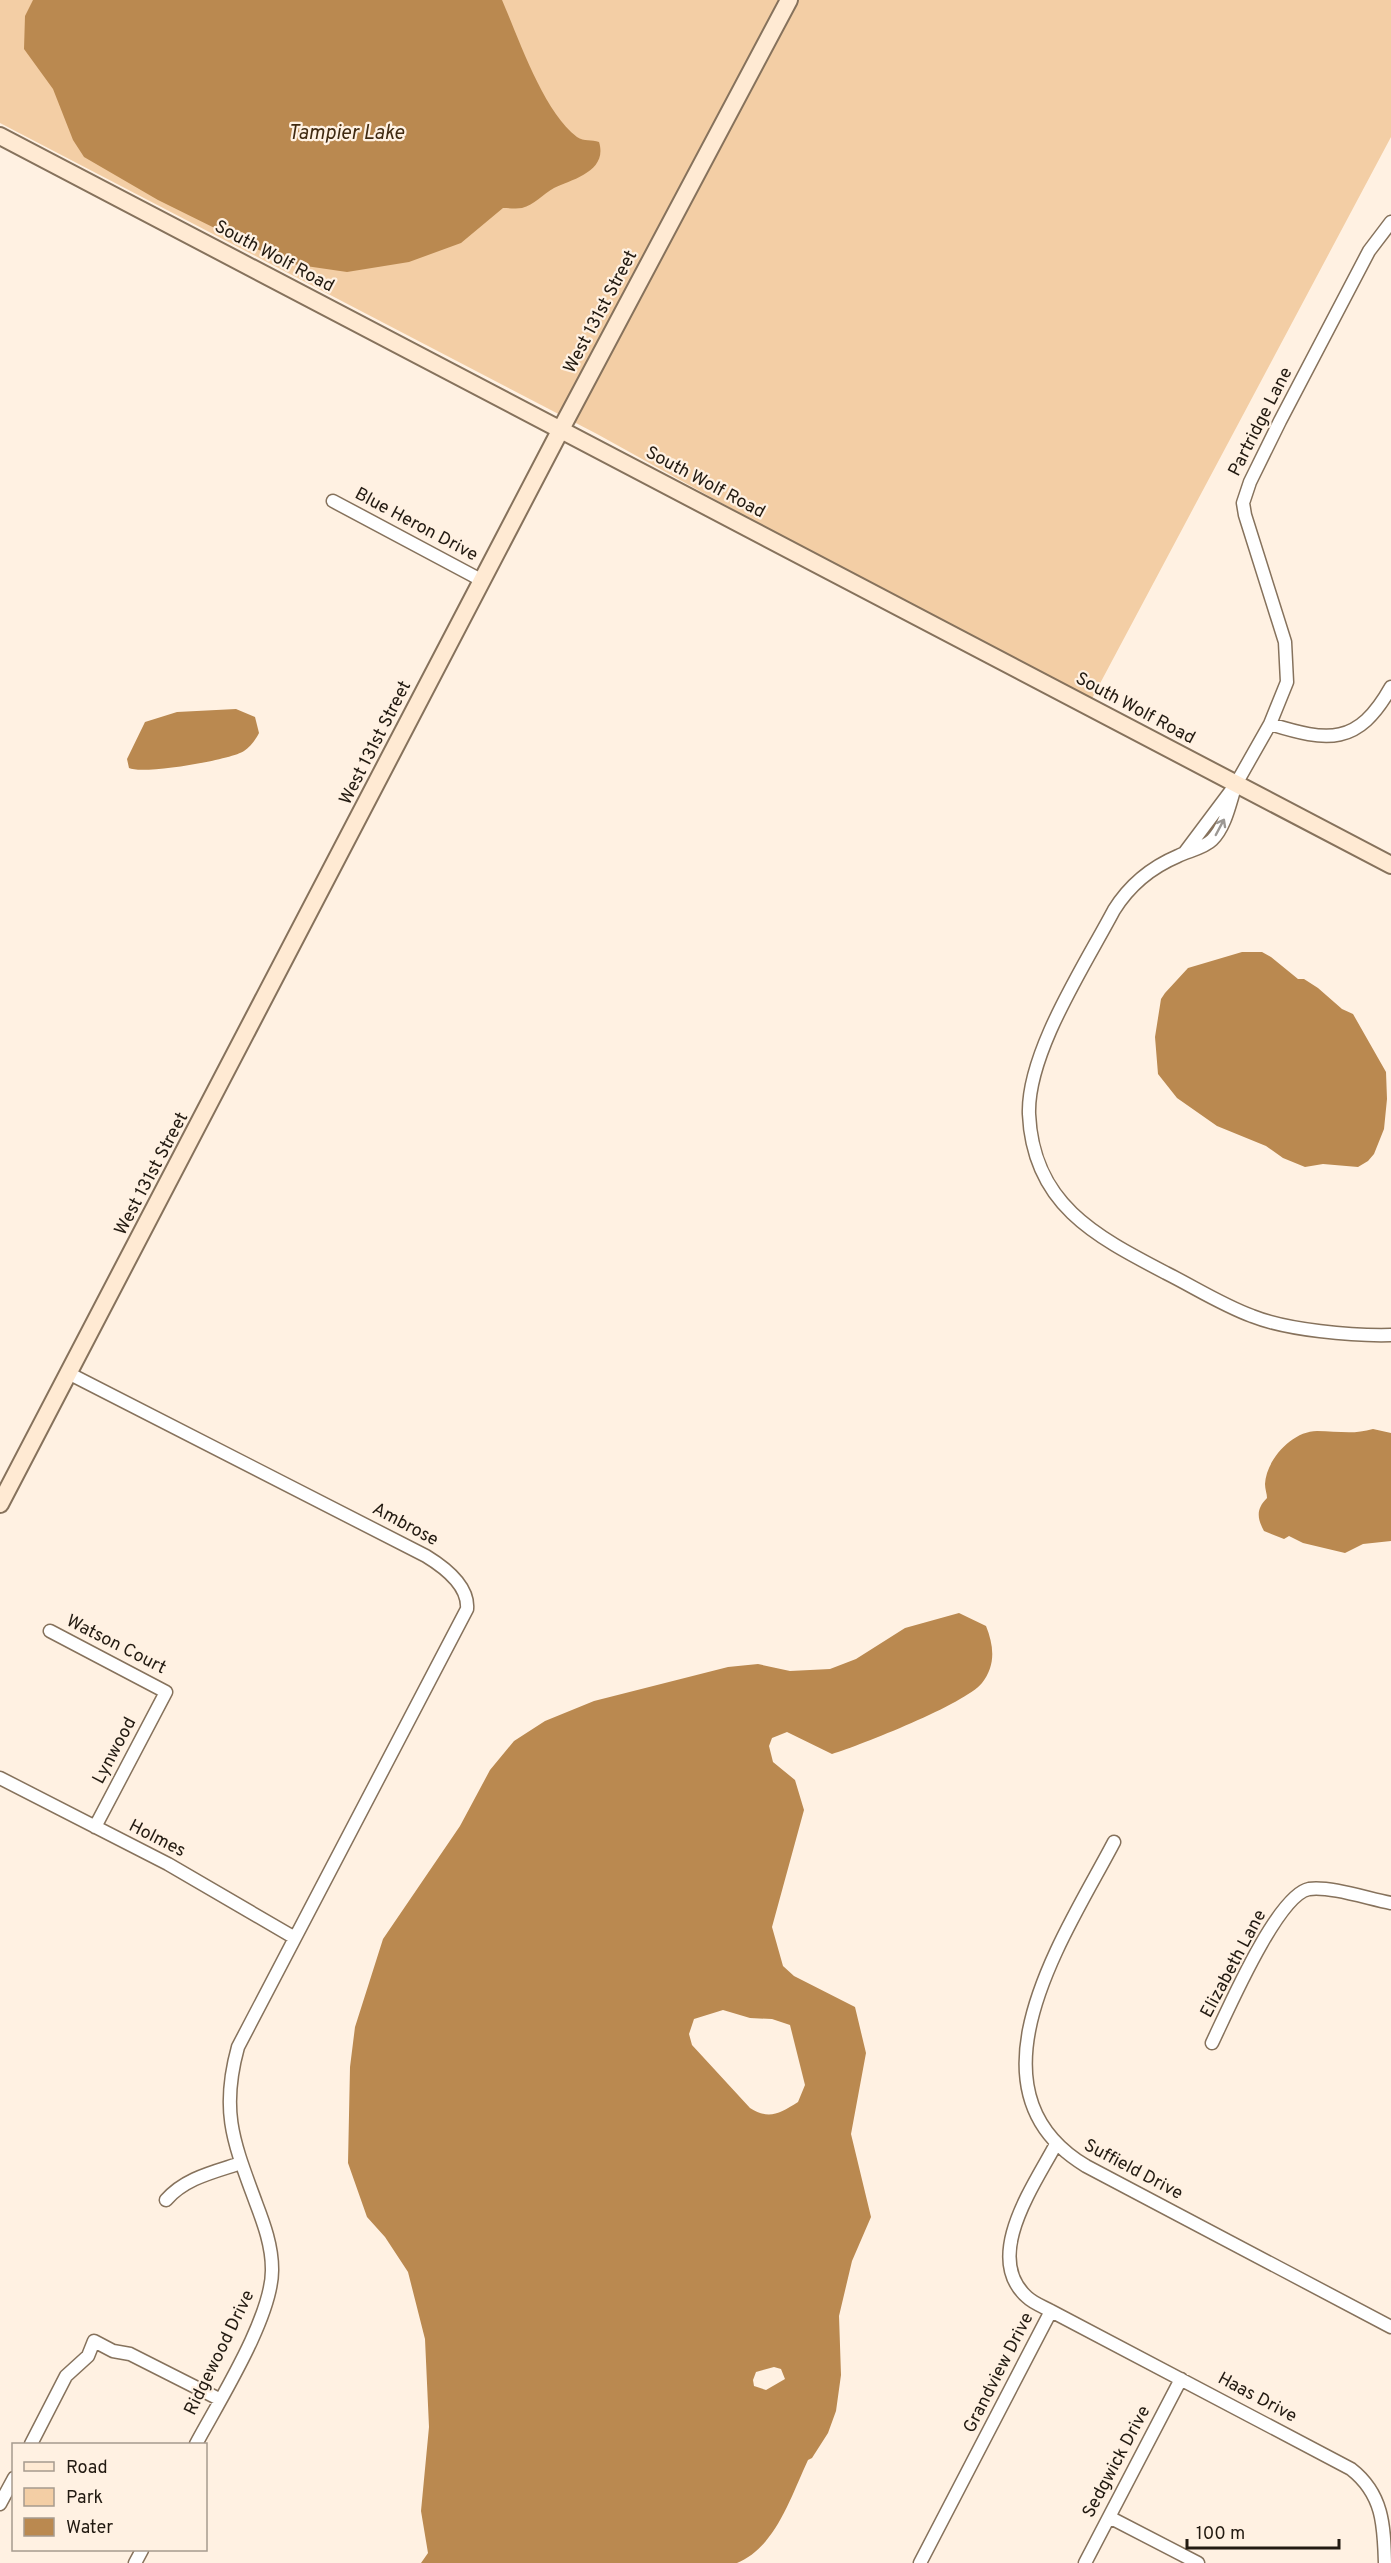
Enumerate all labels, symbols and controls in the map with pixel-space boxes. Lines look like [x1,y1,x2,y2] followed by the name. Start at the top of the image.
[288,121,405,147] water label: Tampier Lake
[210,216,338,298] street label: South Wolf Road
[559,246,643,378] street label: West 131st Street
[1224,364,1298,480] street label: Partridge Lane
[641,442,769,524] street label: South Wolf Road
[350,483,482,567] street label: Blue Heron Drive
[1071,668,1199,750] street label: South Wolf Road
[335,677,417,809] street label: West 131st Street
[1214,818,1226,836] one-way arrow
[110,1108,194,1240] street label: West 131st Street
[368,1498,442,1552] street label: Ambrose
[62,1610,170,1680] street label: Watson Court
[88,1714,142,1788] street label: Lynwood
[125,1815,189,1863] street label: Holmes
[1196,1906,1272,2022] street label: Elizabeth Lane
[1079,2134,1187,2206] street label: Suffield Drive
[180,2287,260,2419] street label: Ridgewood Drive
[959,2309,1039,2437] street label: Grandview Drive
[1213,2368,1301,2428] street label: Haas Drive
[1078,2402,1156,2522] street label: Sedgwick Drive
[12,2443,207,2551] legend
[66,2457,108,2480] text: Road
[66,2487,103,2510] text: Park
[1187,2512,1338,2550] scale bar
[66,2517,113,2540] text: Water
[1196,2523,1245,2546] text: 100 m

